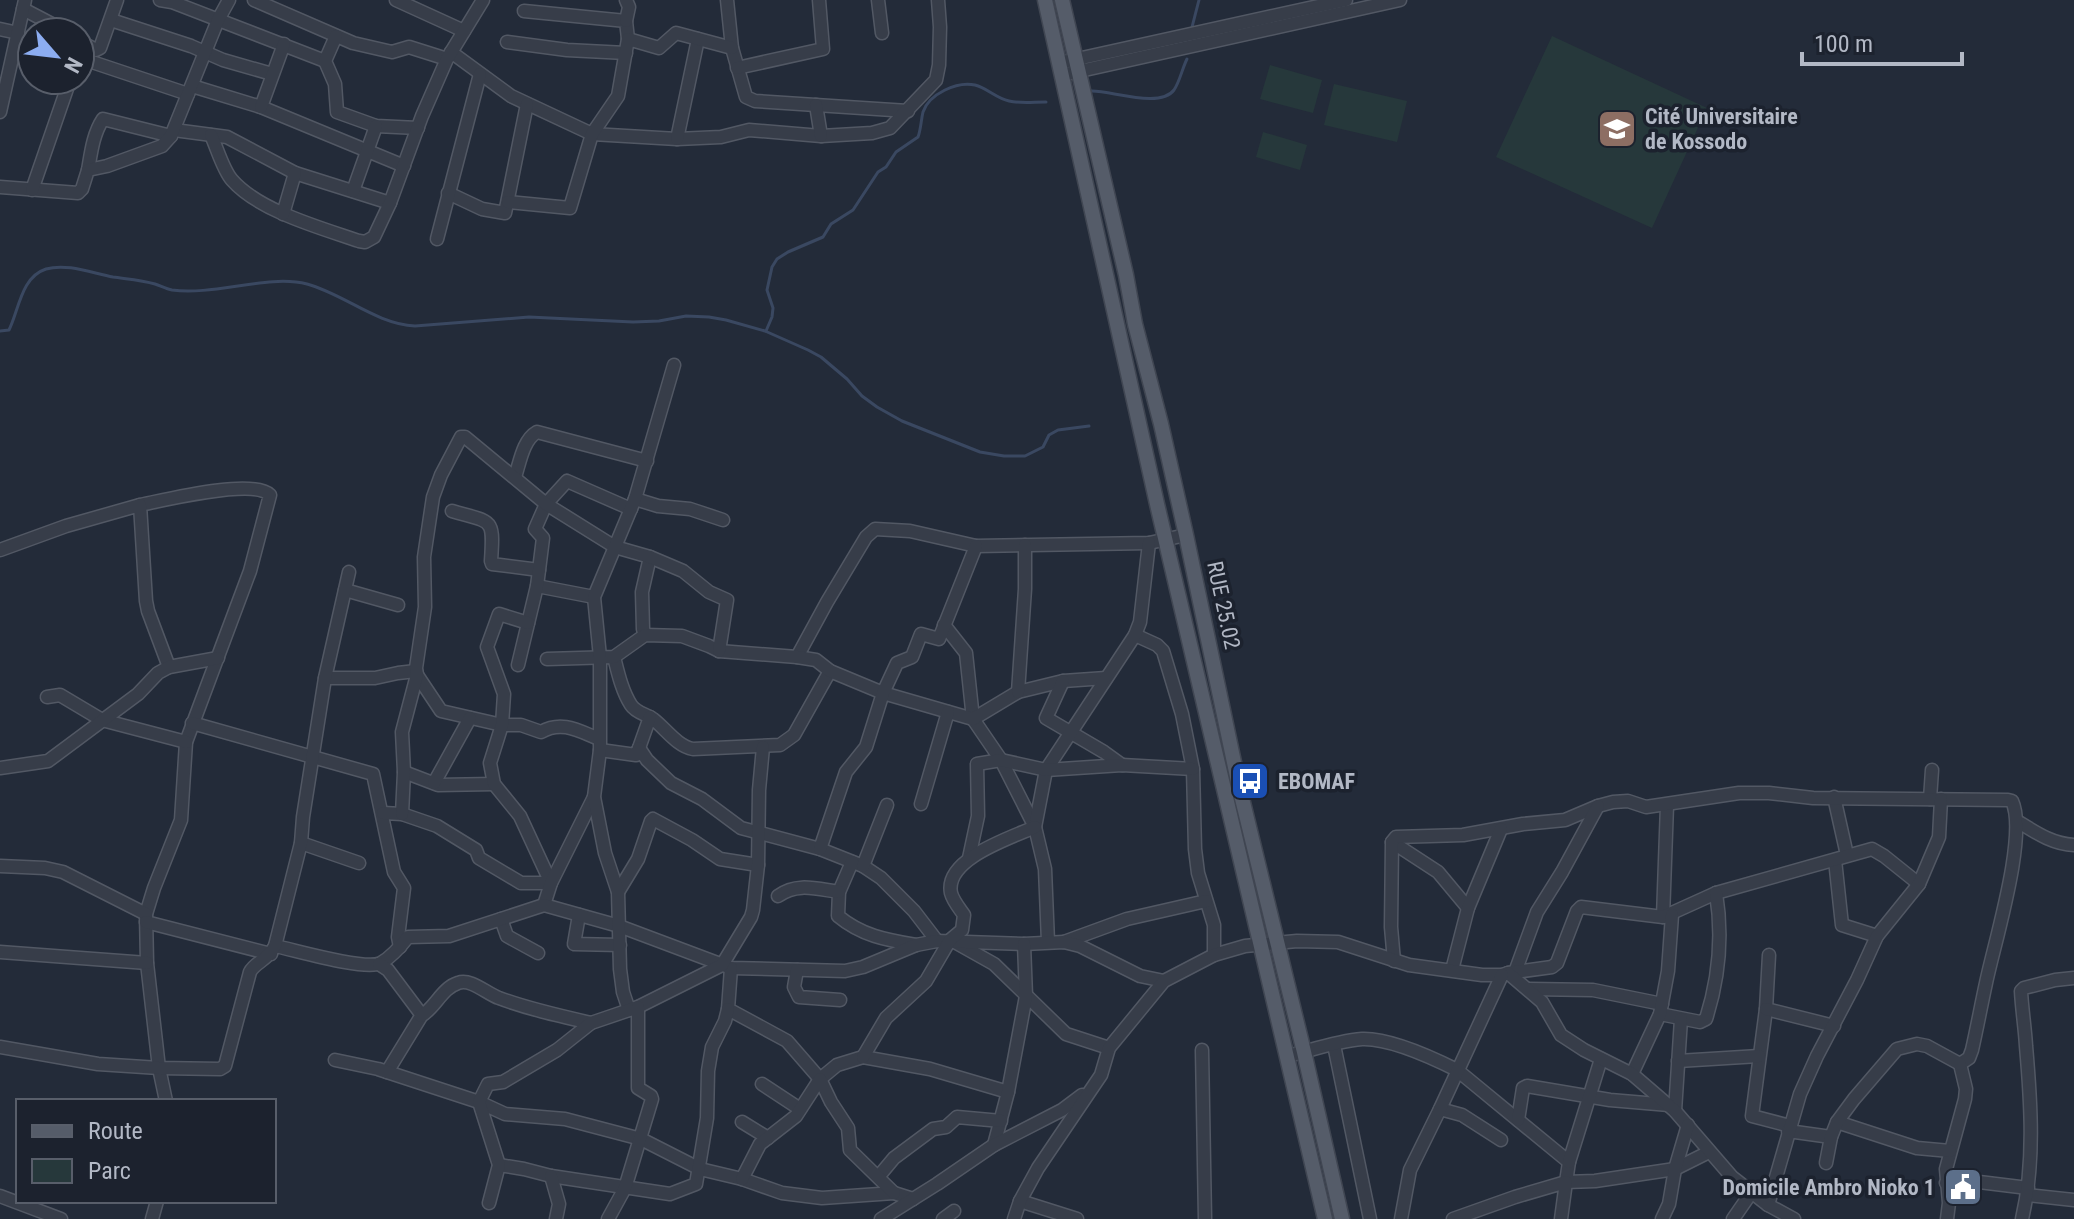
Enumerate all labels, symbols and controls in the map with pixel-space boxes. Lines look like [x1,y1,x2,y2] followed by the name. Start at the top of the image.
[16,16,96,96] north arrow
[1802,16,1962,66] scale bar
[1814,30,1873,58] text: 100 m
[59,53,87,77] text: N
[1645,104,1798,154] place label: Cité Universitaire de Kossodo
[1596,108,1638,150] school or university icon: Cité Universitaire de Kossodo
[1202,559,1245,651] street label: RUE 25.02
[1229,760,1271,802] bus stop icon: EBOMAF
[1278,769,1355,794] place label: EBOMAF
[16,1099,276,1203] legend
[88,1117,143,1145] text: Route
[88,1157,131,1185] text: Parc
[1942,1166,1984,1208] public building icon: Domicile Ambro Nioko 1
[1723,1175,1935,1200] place label: Domicile Ambro Nioko 1

